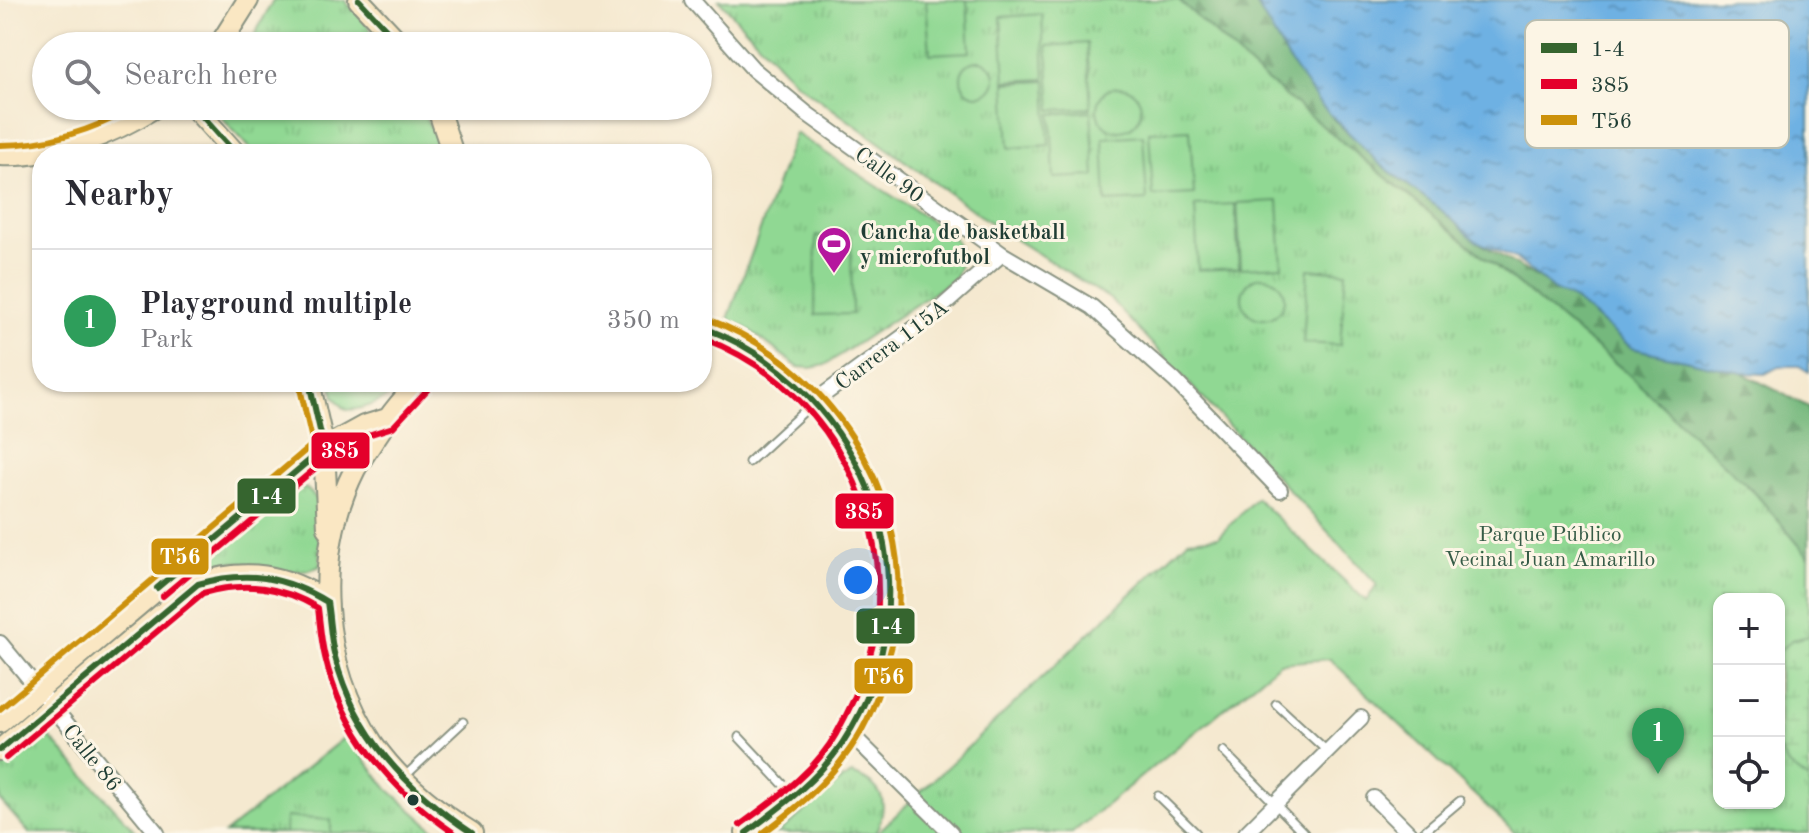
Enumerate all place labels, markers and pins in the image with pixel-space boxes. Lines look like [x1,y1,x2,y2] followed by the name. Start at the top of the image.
[860,222,1066,269] place label: Cancha de basketball y microfutbol
[815,225,853,275] sports icon: Cancha de basketball y microfutbol
[1632,708,1684,774] pin: 1
[405,792,421,808] unlabelled marker

